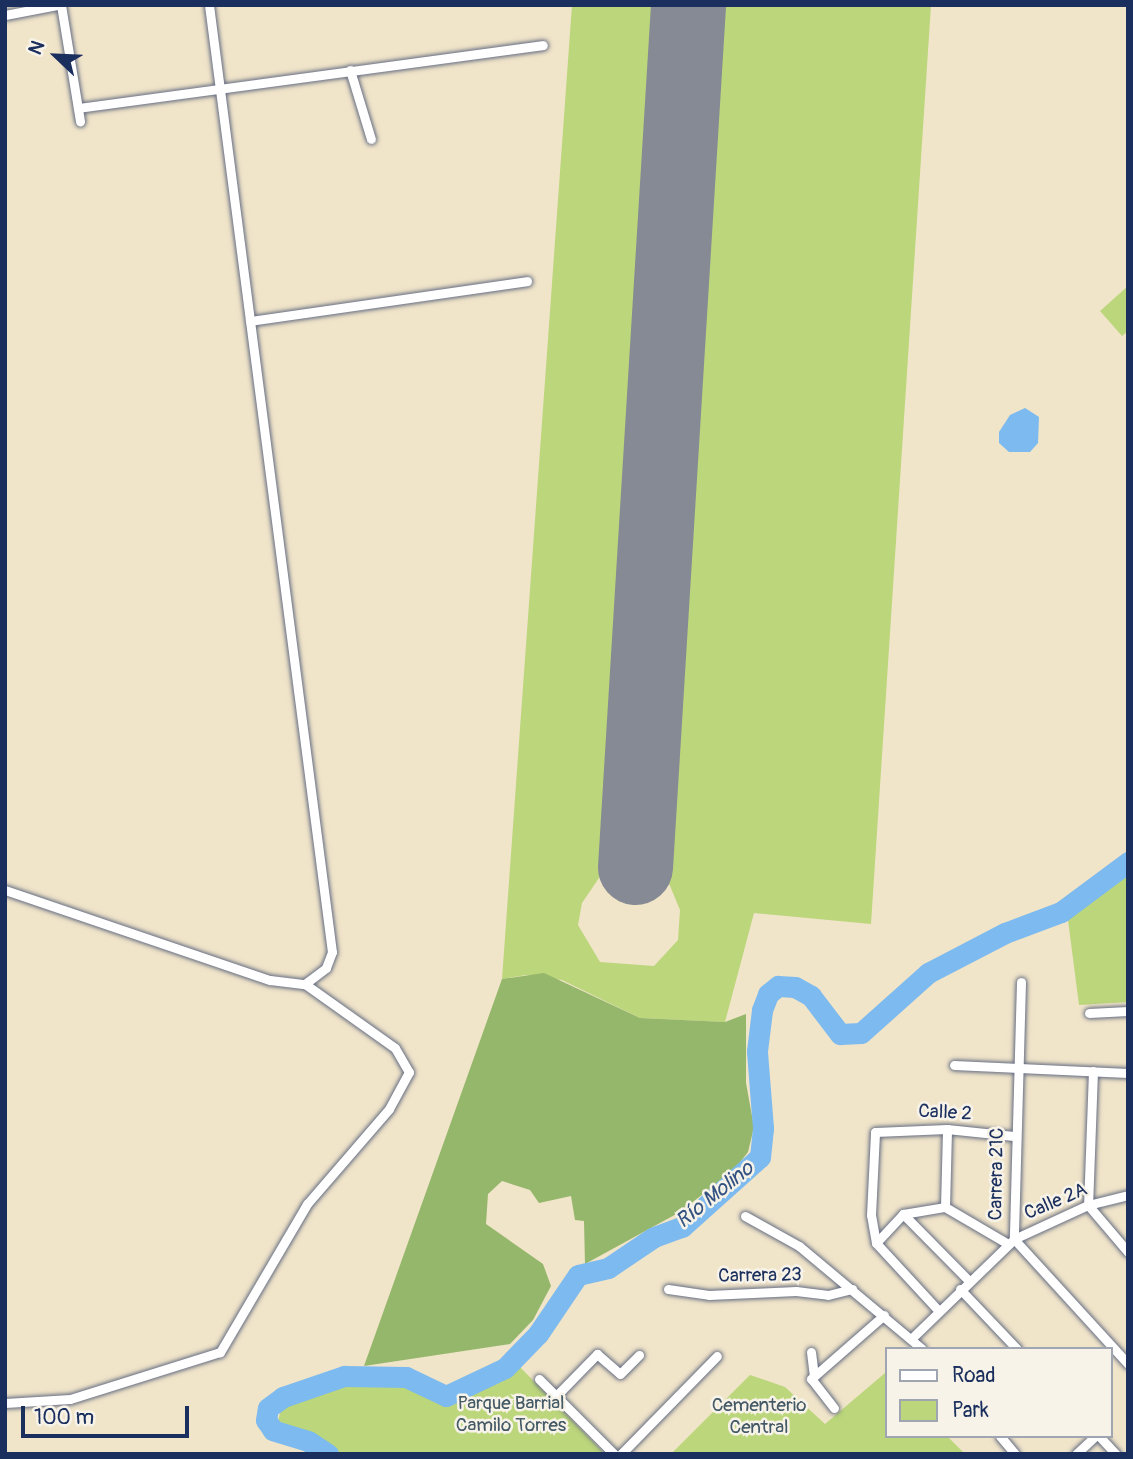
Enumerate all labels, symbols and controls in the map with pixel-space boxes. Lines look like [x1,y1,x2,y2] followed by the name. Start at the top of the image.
[21,21,91,91] north arrow
[23,37,50,58] text: N
[918,1100,972,1126] street label: Calle 2
[985,1127,1009,1221] street label: Carrera 21C
[671,1156,759,1234] water label: Río Molino
[1021,1179,1091,1225] street label: Calle 2A
[718,1264,802,1288] street label: Carrera 23
[884,1347,1112,1438] legend
[952,1362,996,1389] text: Road
[24,1392,192,1436] scale bar
[456,1393,566,1437] park label: Parque Barrial Camilo Torres
[712,1395,806,1439] park label: Cementerio Central
[952,1397,989,1424] text: Park
[34,1404,94,1431] text: 100 m

